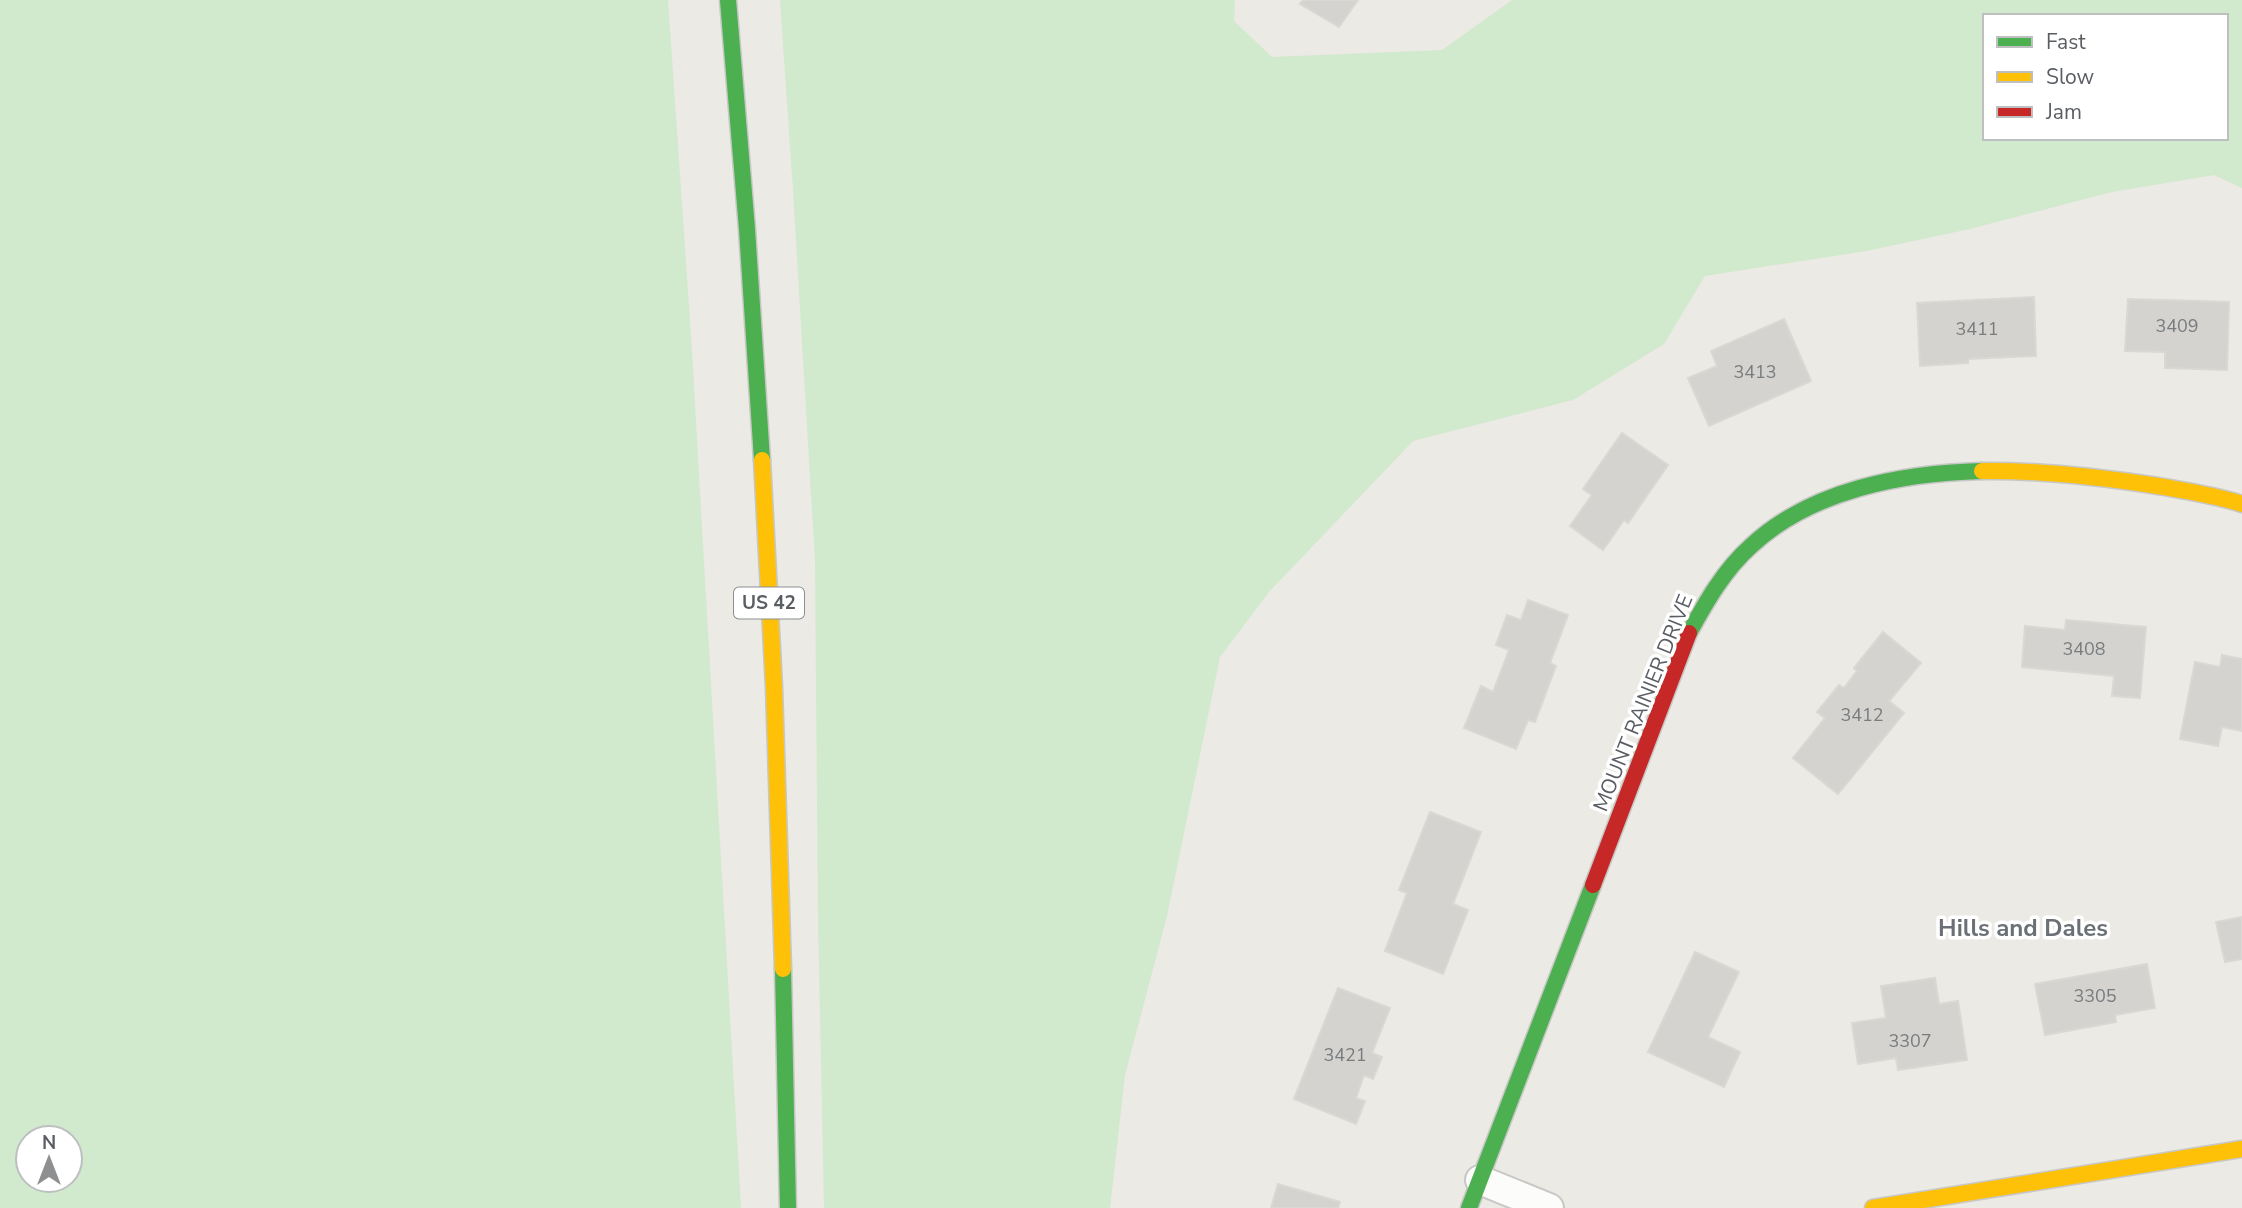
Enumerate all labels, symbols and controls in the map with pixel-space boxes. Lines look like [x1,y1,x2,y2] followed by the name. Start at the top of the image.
[1983,14,2228,140] legend
[2046,28,2086,56] text: Fast
[2046,63,2095,91] text: Slow
[2045,98,2082,126] text: Jam
[2155,314,2199,338] house number: 3409
[1955,317,1999,341] house number: 3411
[1733,360,1777,384] house number: 3413
[734,588,804,618] road number: US 42
[1587,590,1699,816] street label: MOUNT RAINIER DRIVE
[2062,637,2106,661] house number: 3408
[1840,703,1884,727] house number: 3412
[1938,912,2108,944] district label: Hills and Dales
[2073,984,2117,1008] house number: 3305
[1888,1029,1932,1053] house number: 3307
[1323,1043,1367,1067] house number: 3421
[14,1124,84,1194] north arrow
[42,1130,56,1156] text: N

